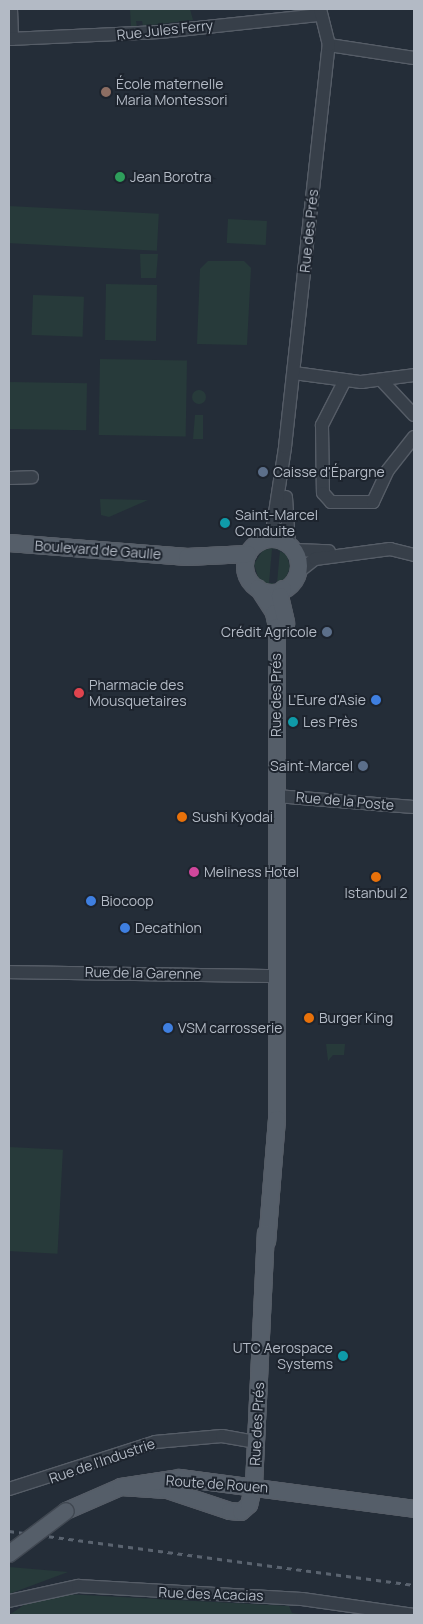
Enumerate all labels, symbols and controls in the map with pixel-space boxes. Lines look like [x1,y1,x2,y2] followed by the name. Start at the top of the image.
[116,17,214,43] street label: Rue Jules Ferry
[116,76,228,108] place label: École maternelle Maria Montessori
[100,86,112,98] marker: École maternelle Maria Montessori
[130,169,212,185] place label: Jean Borotra
[114,171,126,183] marker: Jean Borotra
[296,188,322,274] street label: Rue des Prés
[273,464,385,480] place label: Caisse d'Épargne
[257,466,269,478] marker: Caisse d'Épargne
[235,507,318,540] place label: Saint-Marcel Conduite
[219,517,231,529] marker: Saint-Marcel Conduite
[34,537,162,563] street label: Boulevard de Gaulle
[221,624,317,640] place label: Crédit Agricole
[321,626,333,638] marker: Crédit Agricole
[268,653,284,737] street label: Rue des Prés
[89,677,187,710] place label: Pharmacie des Mousquetaires
[73,687,85,699] marker: Pharmacie des Mousquetaires
[288,692,366,708] place label: L'Eure d'Asie
[370,694,382,706] marker: L'Eure d'Asie
[303,714,358,730] place label: Les Près
[287,716,299,728] marker: Les Près
[270,758,353,774] place label: Saint-Marcel
[357,760,369,772] marker: Saint-Marcel
[295,788,395,814] street label: Rue de la Poste
[192,809,273,825] place label: Sushi Kyodai
[176,811,188,823] marker: Sushi Kyodai
[204,864,299,880] place label: Meliness Hotel
[188,866,200,878] marker: Meliness Hotel
[370,871,382,883] marker: Istanbul 2
[345,885,407,901] place label: Istanbul 2
[101,893,154,909] place label: Biocoop
[85,895,97,907] marker: Biocoop
[135,920,202,936] place label: Decathlon
[119,922,131,934] marker: Decathlon
[85,964,201,982] street label: Rue de la Garenne
[319,1010,393,1026] place label: Burger King
[303,1012,315,1024] marker: Burger King
[178,1020,282,1036] place label: VSM carrosserie
[162,1022,174,1034] marker: VSM carrosserie
[233,1340,333,1372] place label: UTC Aerospace Systems
[337,1350,349,1362] marker: UTC Aerospace Systems
[246,1382,268,1466] street label: Rue des Prés
[47,1435,157,1487] street label: Rue de l'Industrie
[165,1472,269,1496] street label: Route de Rouen
[158,1584,264,1604] street label: Rue des Acacias

